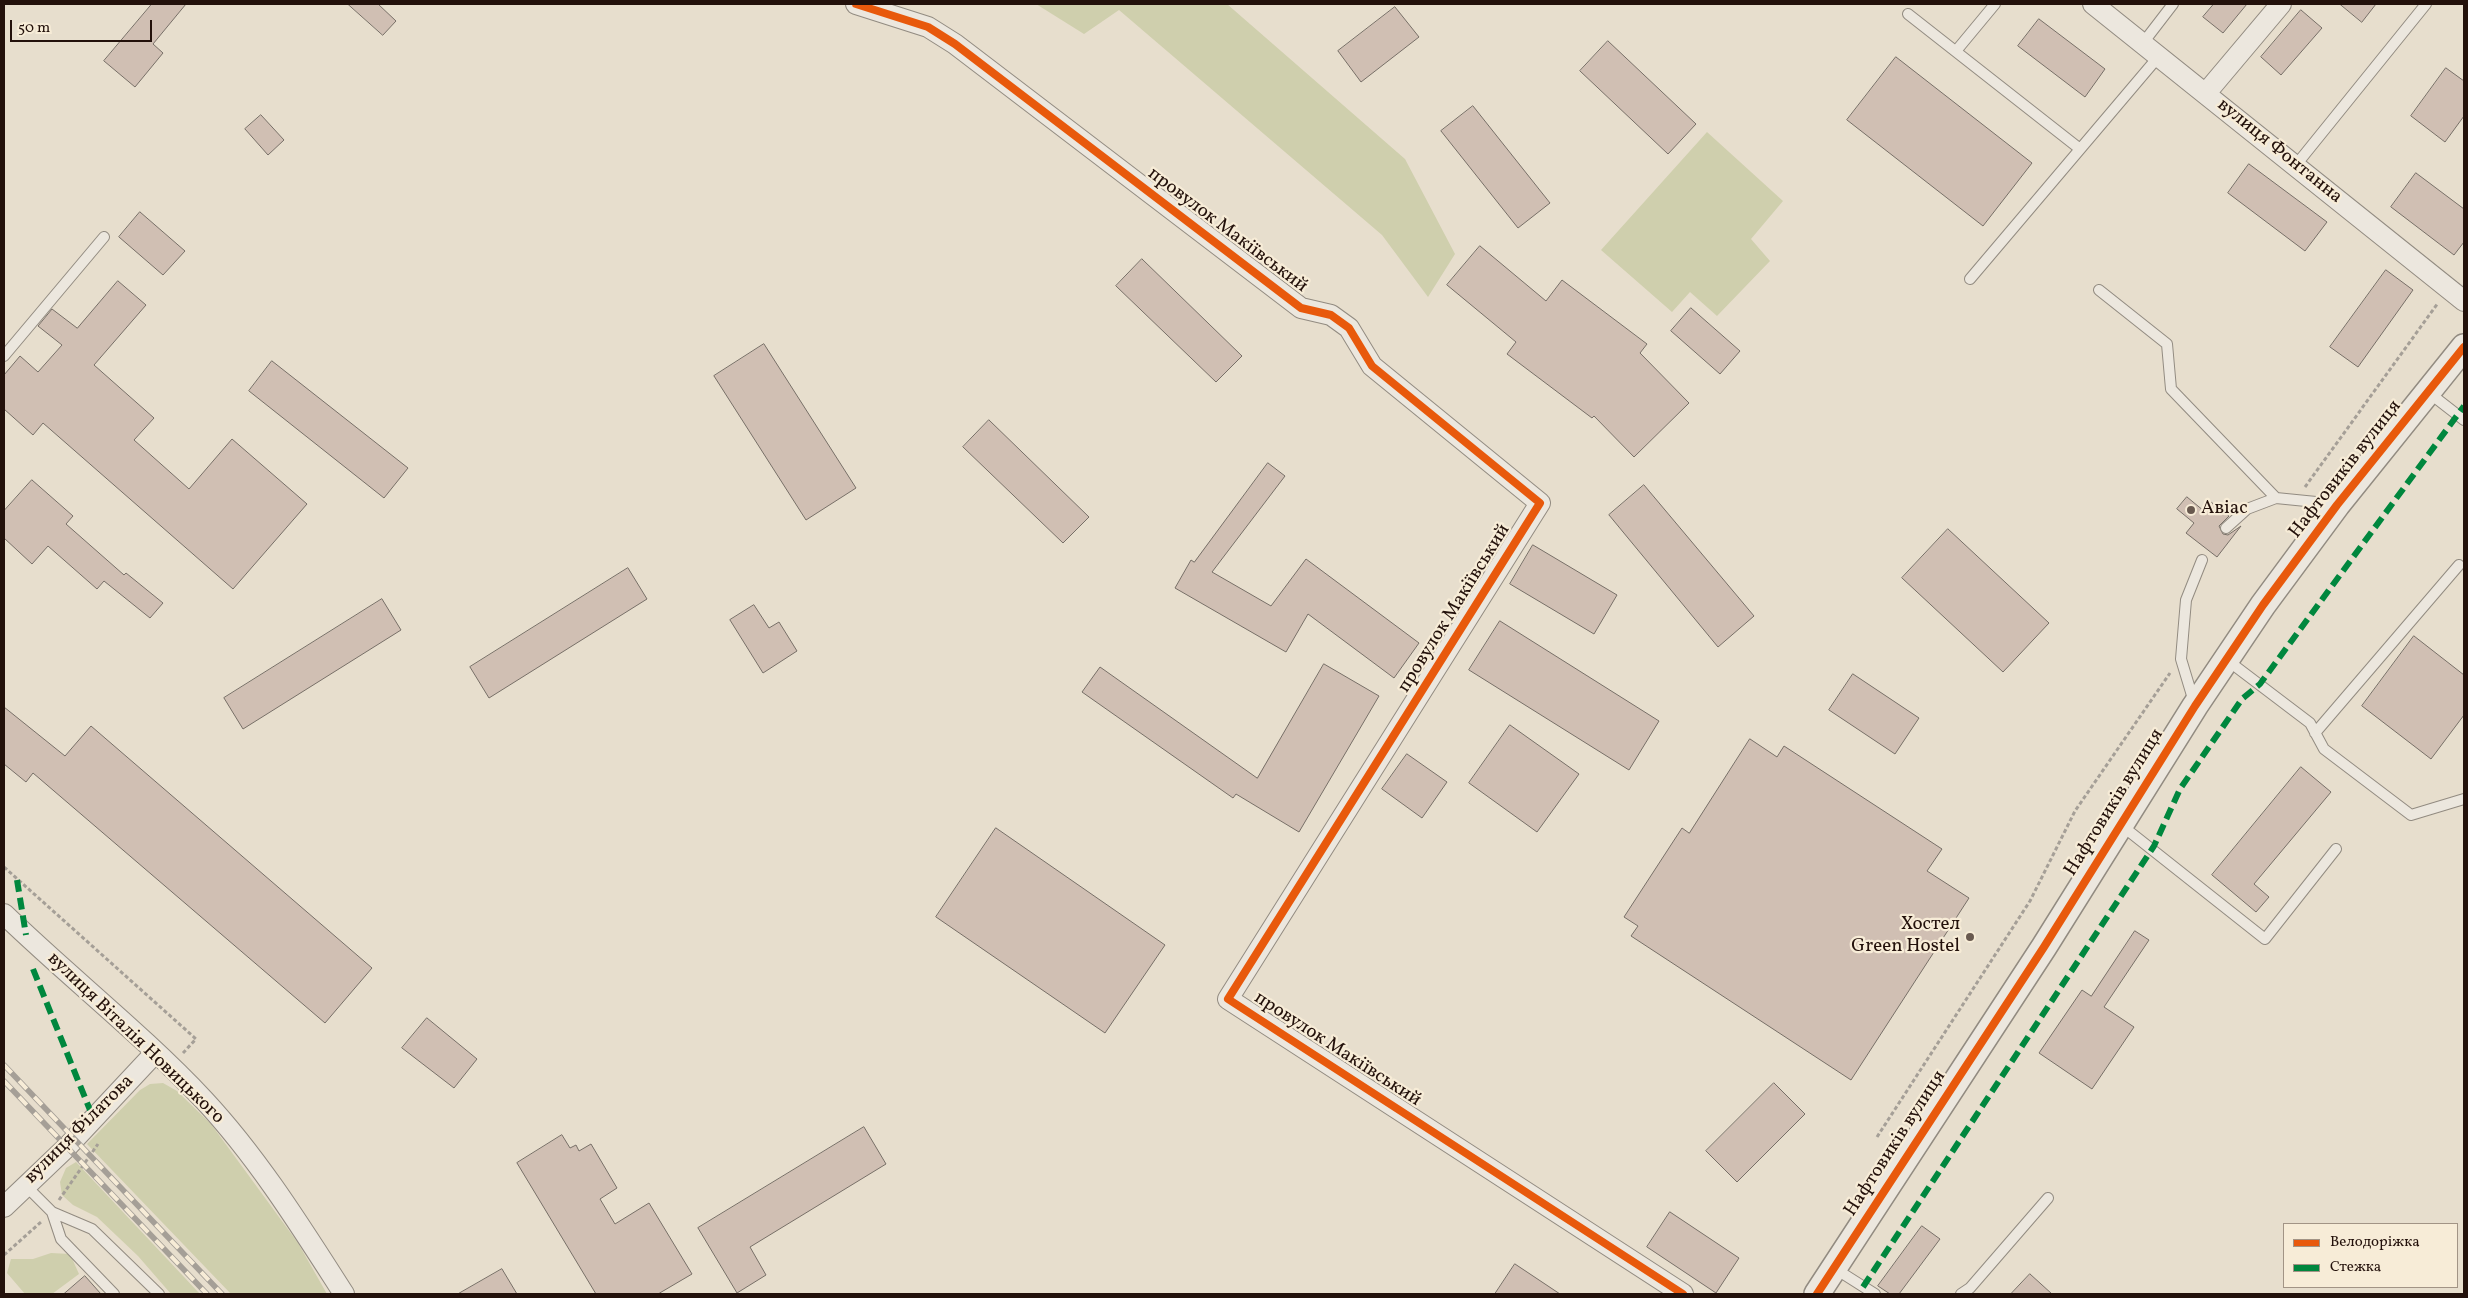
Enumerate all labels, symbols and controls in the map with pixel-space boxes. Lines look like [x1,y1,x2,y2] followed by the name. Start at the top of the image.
[12,10,155,42] scale bar
[18,18,50,39] text: 50 m
[2212,95,2346,209] street label: вулиця Фонтанна
[1143,163,1311,299] street label: провулок Макіївський
[2285,396,2407,544] street label: Нафтовиків вулиця
[2201,499,2248,521] place label: Авіас
[2185,504,2197,516] marker: Авіас
[1394,521,1516,697] street label: провулок Макіївський
[2060,725,2170,881] street label: Нафтовиків вулиця
[1851,915,1960,959] place label: Хостел Green Hostel
[1964,931,1976,943] marker: Хостел Green Hostel
[42,948,228,1130] street label: вулиця Віталія Новицького
[1249,988,1425,1112] street label: провулок Макіївський
[1840,1067,1952,1221] street label: Нафтовиків вулиця
[21,1071,139,1189] street label: вулиця Філатова
[2283,1223,2458,1288] legend
[2330,1232,2420,1253] text: Велодоріжка
[2330,1257,2381,1278] text: Стежка

